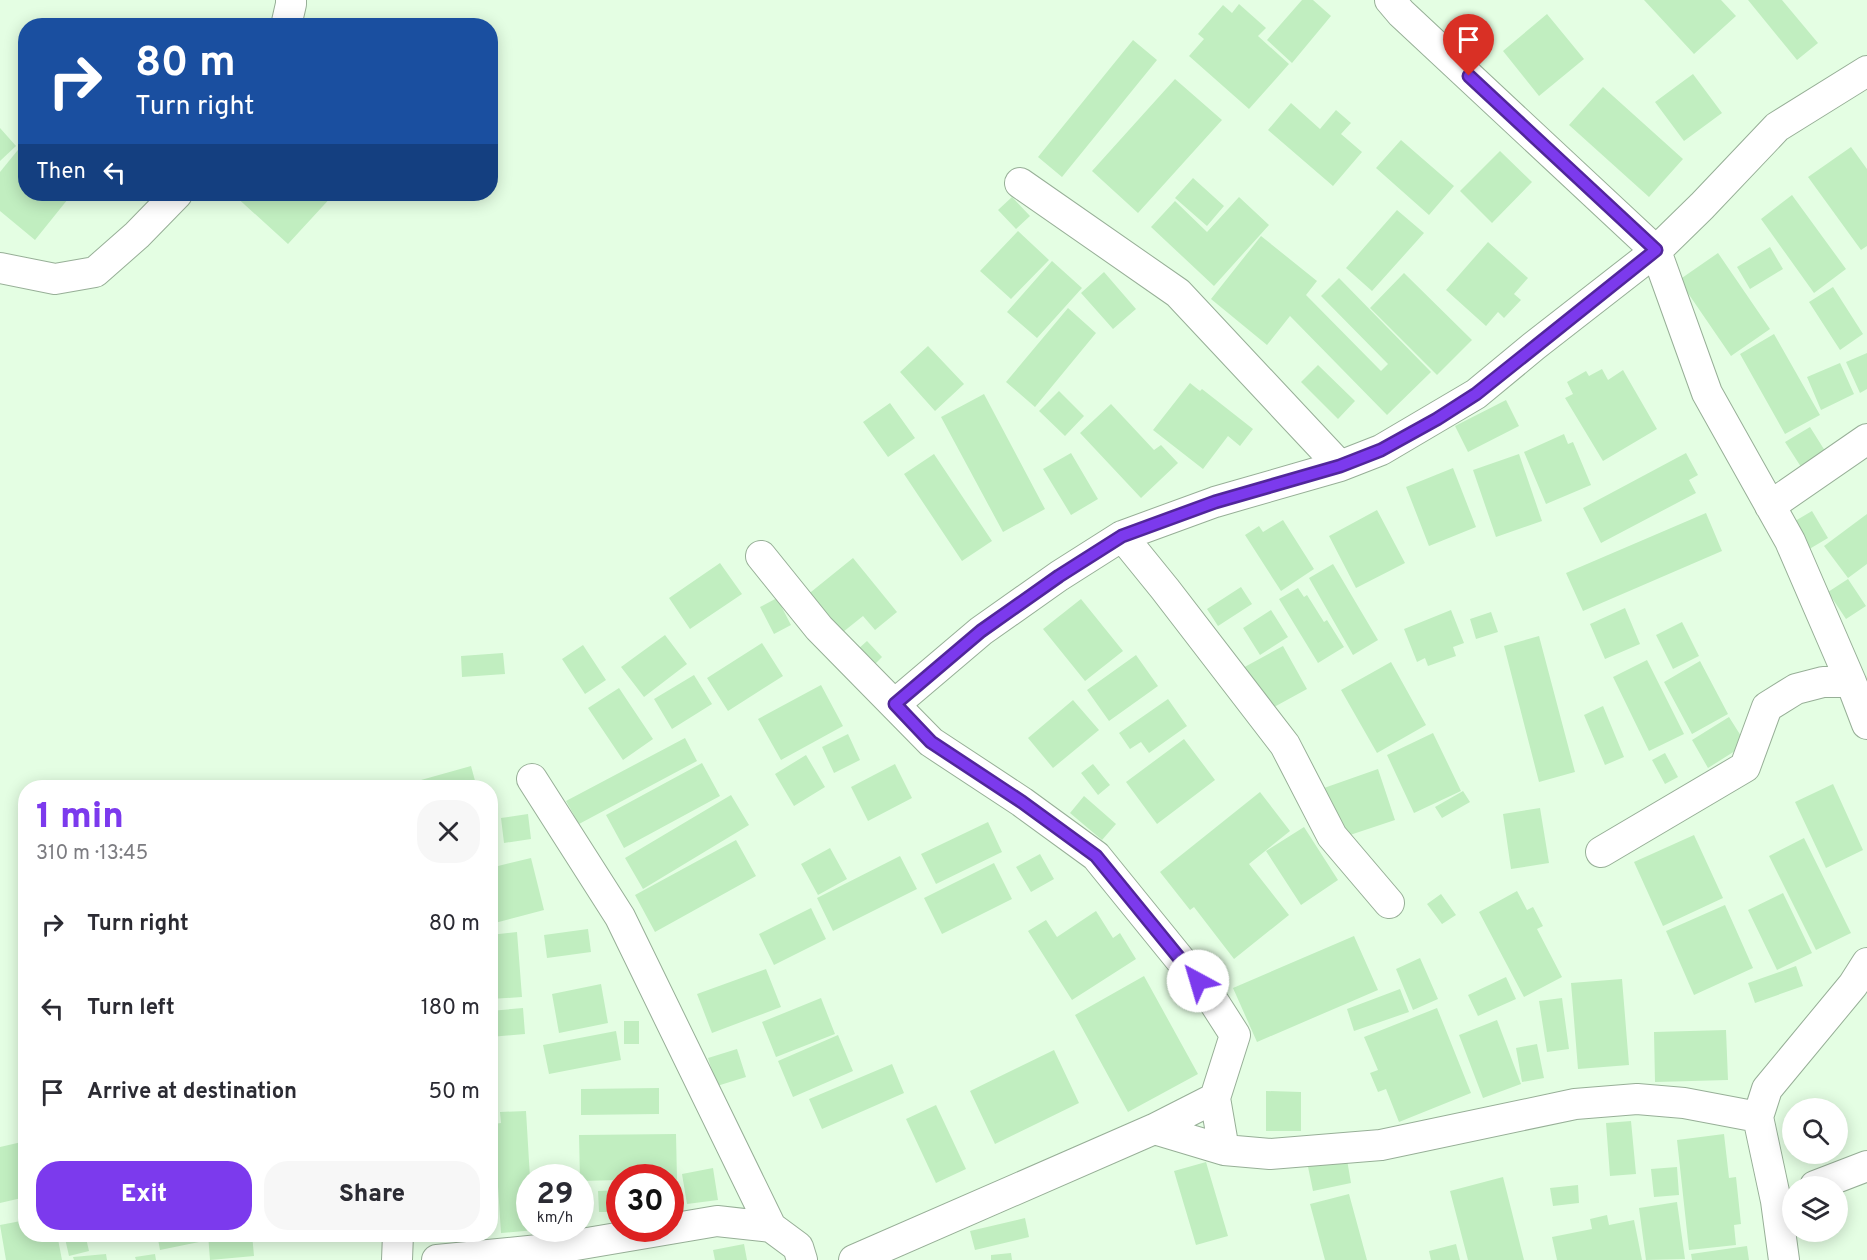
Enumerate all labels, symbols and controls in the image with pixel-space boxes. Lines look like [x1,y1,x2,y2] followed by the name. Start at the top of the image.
[1443,14,1494,76] pin
[1452,23,1485,56] icon: arrive
[135,38,236,91] text: 80 m
[36,42,114,120] icon: right
[135,90,254,124] text: Turn right
[98,156,131,189] icon: left
[36,159,86,186] text: Then
[36,795,124,841] text: 1 min
[417,800,480,863] button: close
[36,841,148,867] text: 310 m · 13:45
[36,908,69,941] icon: right
[87,911,189,938] text: Turn right
[429,911,480,938] text: 80 m
[1166,949,1230,1013] position arrow
[36,992,69,1025] icon: left
[87,995,175,1022] text: Turn left
[421,995,480,1022] text: 180 m
[36,1076,69,1109] icon: arrive
[87,1079,297,1106] text: Arrive at destination
[428,1079,480,1106] text: 50 m
[1782,1098,1848,1242] map controls
[1782,1098,1848,1164] button: search
[36,1161,252,1230] button: Exit
[264,1161,480,1230] button: Share
[606,1164,684,1242] speed limit sign: 30
[1782,1176,1848,1242] button: layers
[537,1177,573,1214] text: 29
[537,1209,573,1228] text: km/h

